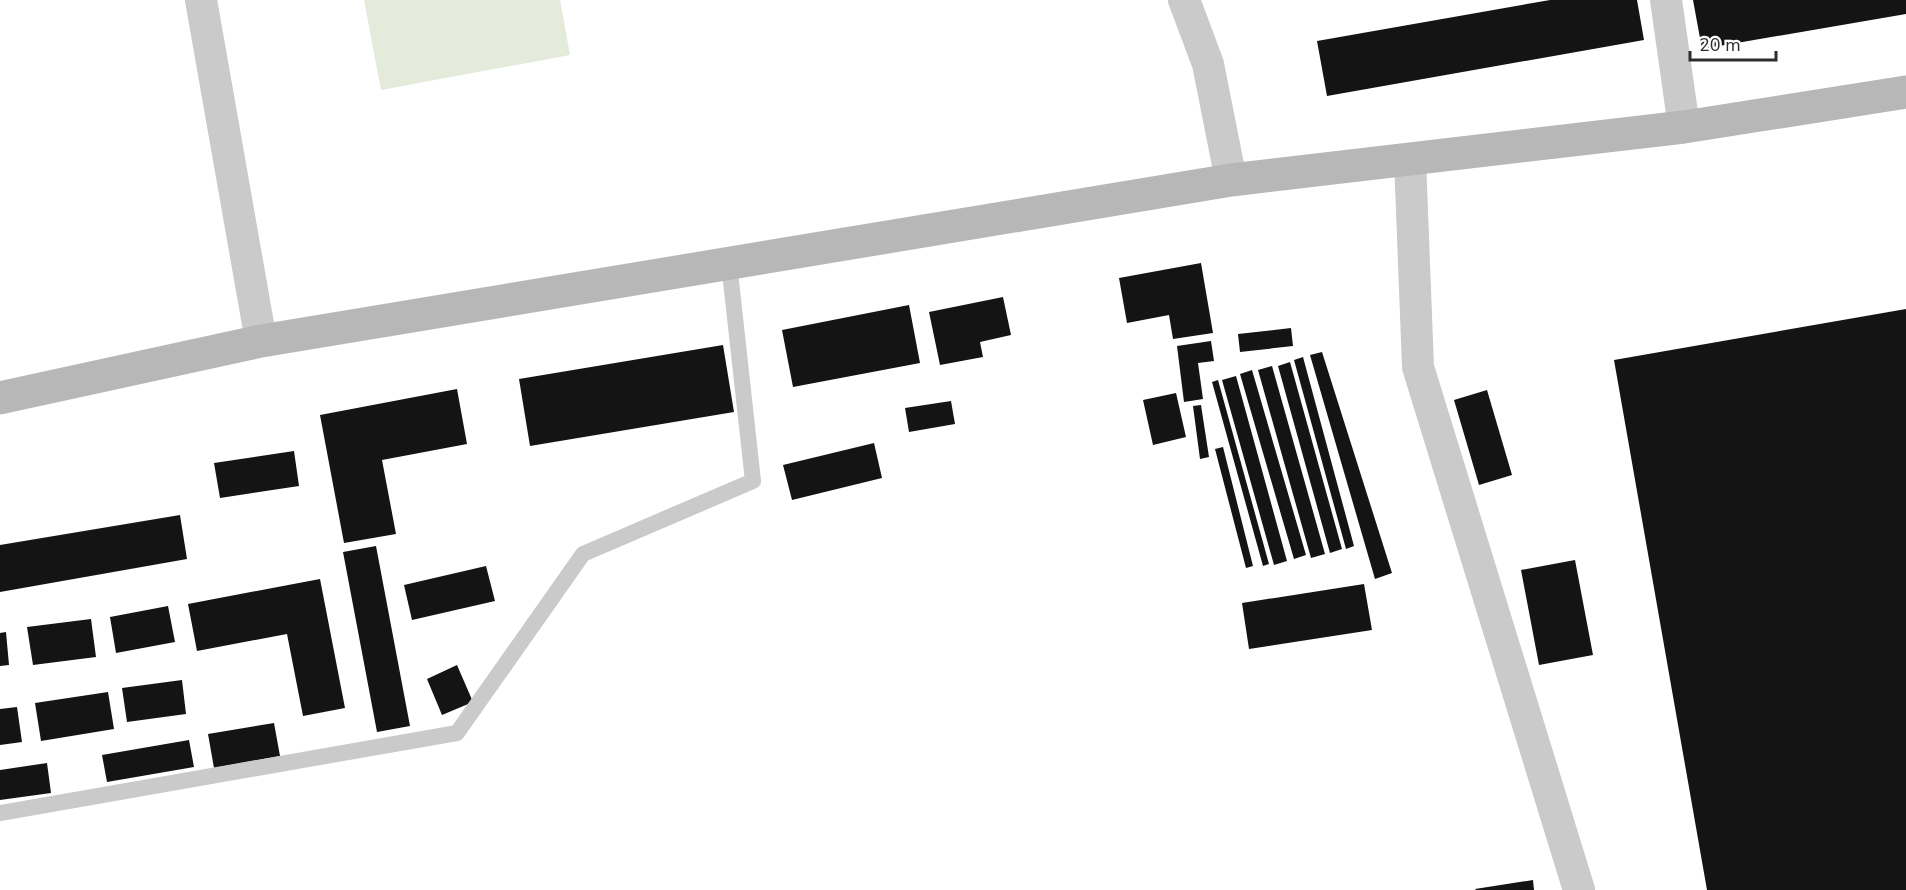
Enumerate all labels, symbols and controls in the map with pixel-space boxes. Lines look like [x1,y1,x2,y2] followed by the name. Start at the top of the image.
[1690,24,1776,62] scale bar
[1699,33,1741,57] text: 20 m

